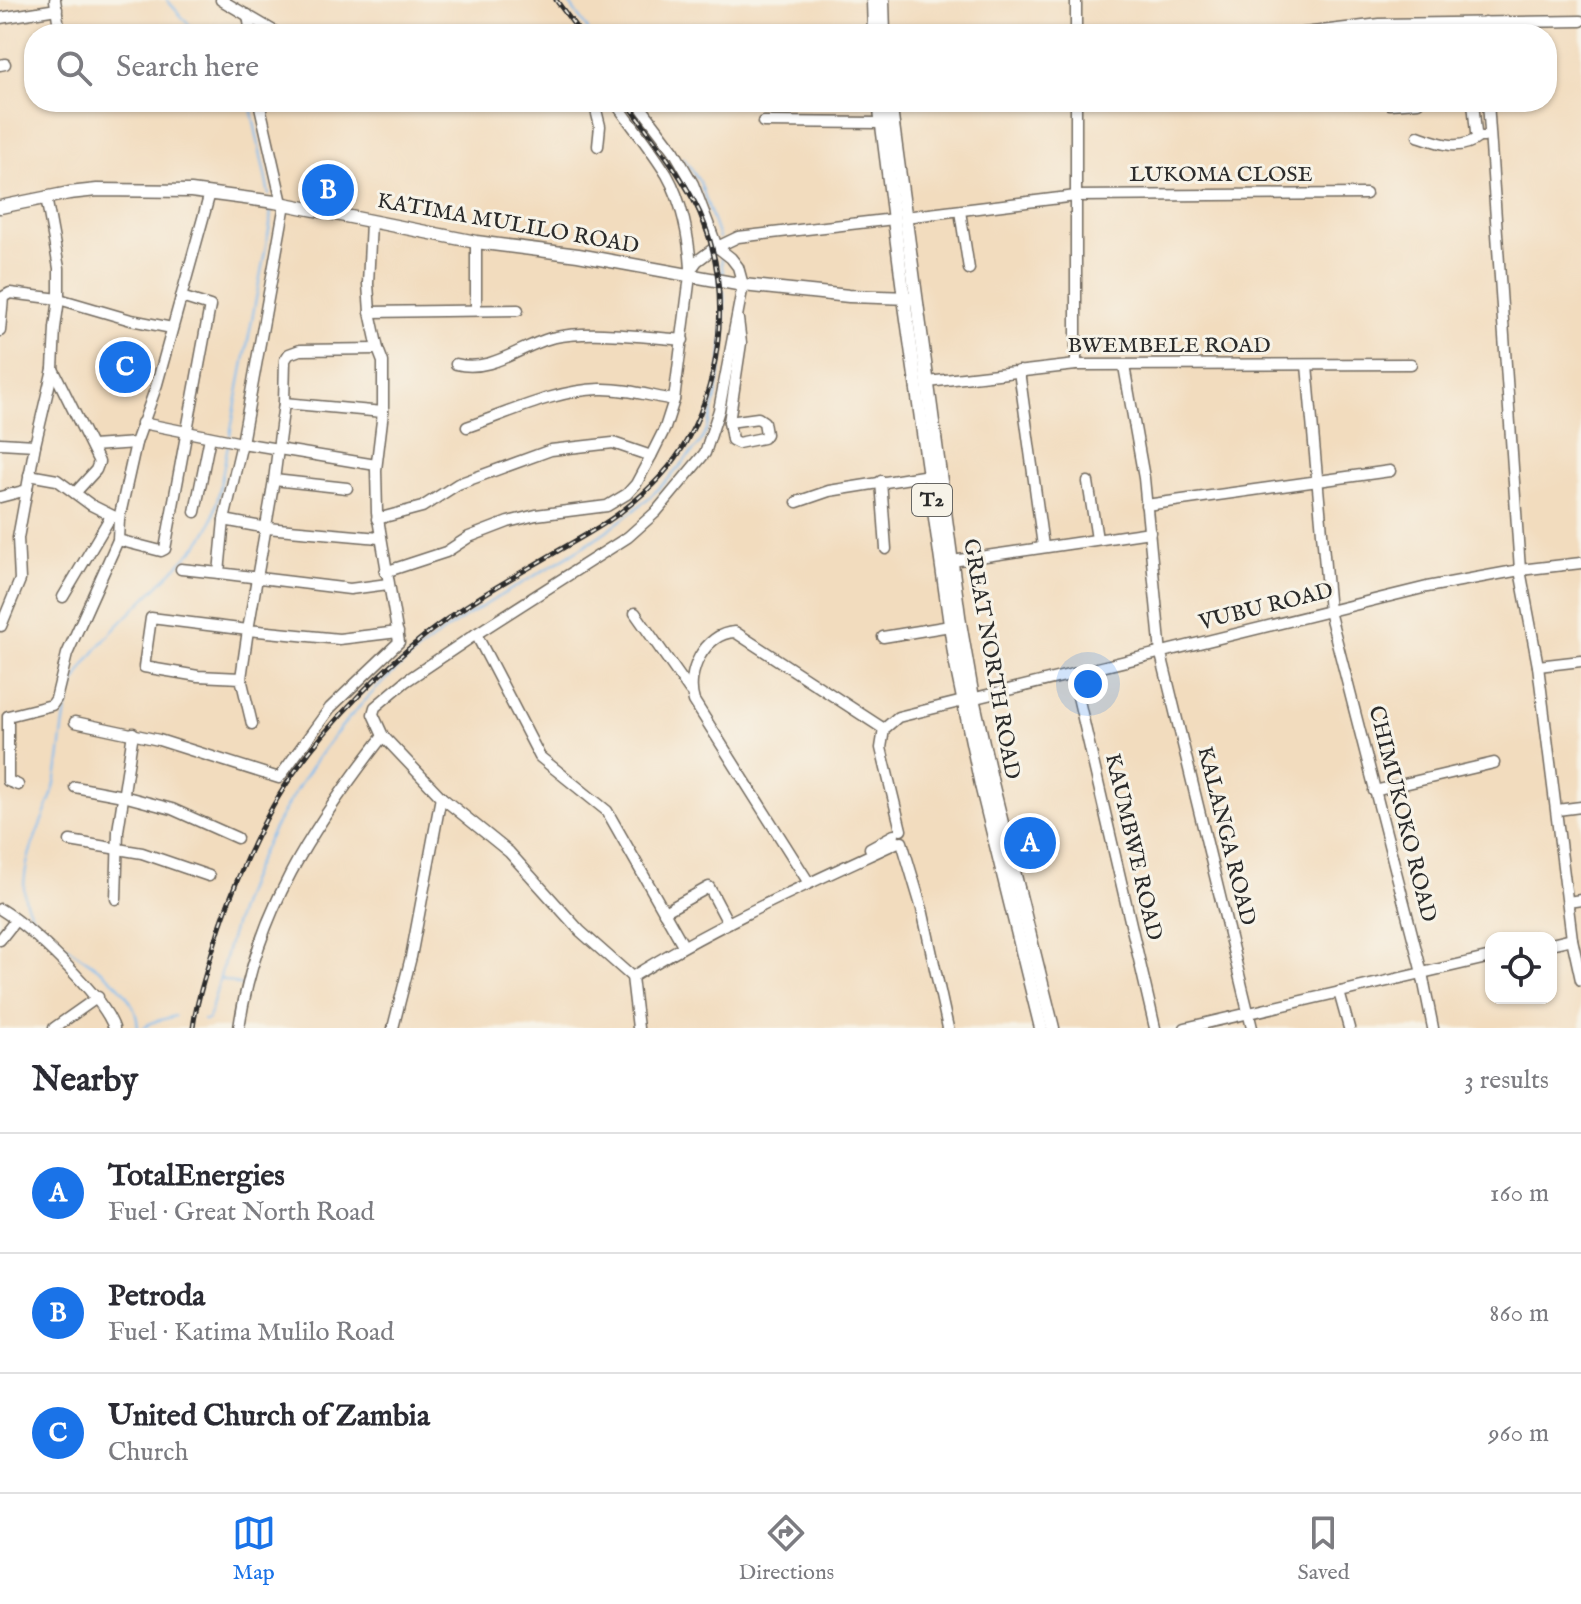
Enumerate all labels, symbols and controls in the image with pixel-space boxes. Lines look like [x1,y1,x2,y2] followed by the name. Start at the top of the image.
[24,24,1557,112] search box
[52,46,96,90] icon: search
[116,49,259,87] text: Search here
[302,160,354,220] pin: B
[1129,161,1313,189] street label: LUKOMA CLOSE
[375,187,641,261] street label: KATIMA MULILO ROAD
[1067,332,1271,360] street label: BWEMBELE ROAD
[99,337,151,397] pin: C
[912,484,952,516] road number: T2
[956,537,1026,781] street label: GREAT NORTH ROAD
[1195,577,1336,637] street label: VUBU ROAD
[1068,664,1108,704] your location
[1362,703,1442,925] street label: CHIMUKOKO ROAD
[1190,744,1262,928] street label: KALANGA ROAD
[1098,751,1168,943] street label: KAUMBWE ROAD
[1004,813,1056,873] pin: A
[1485,932,1557,1004] map controls
[1485,932,1557,1004] button: locate
[32,1059,138,1102] text: Nearby
[1464,1064,1549,1097] text: 3 results
[108,1158,285,1196] text: TotalEnergies
[49,1177,67,1210] text: A
[1490,1177,1549,1210] text: 160 m
[108,1196,374,1229] text: Fuel · Great North Road
[108,1278,205,1316] text: Petroda
[49,1297,67,1330] text: B
[1489,1297,1549,1330] text: 860 m
[108,1316,394,1349] text: Fuel · Katima Mulilo Road
[108,1398,430,1436] text: United Church of Zambia
[49,1417,67,1450] text: C
[1488,1417,1549,1450] text: 960 m
[108,1436,188,1469] text: Church
[232,1511,276,1587] tab: Map
[739,1511,834,1587] tab: Directions
[1297,1511,1349,1587] tab: Saved

